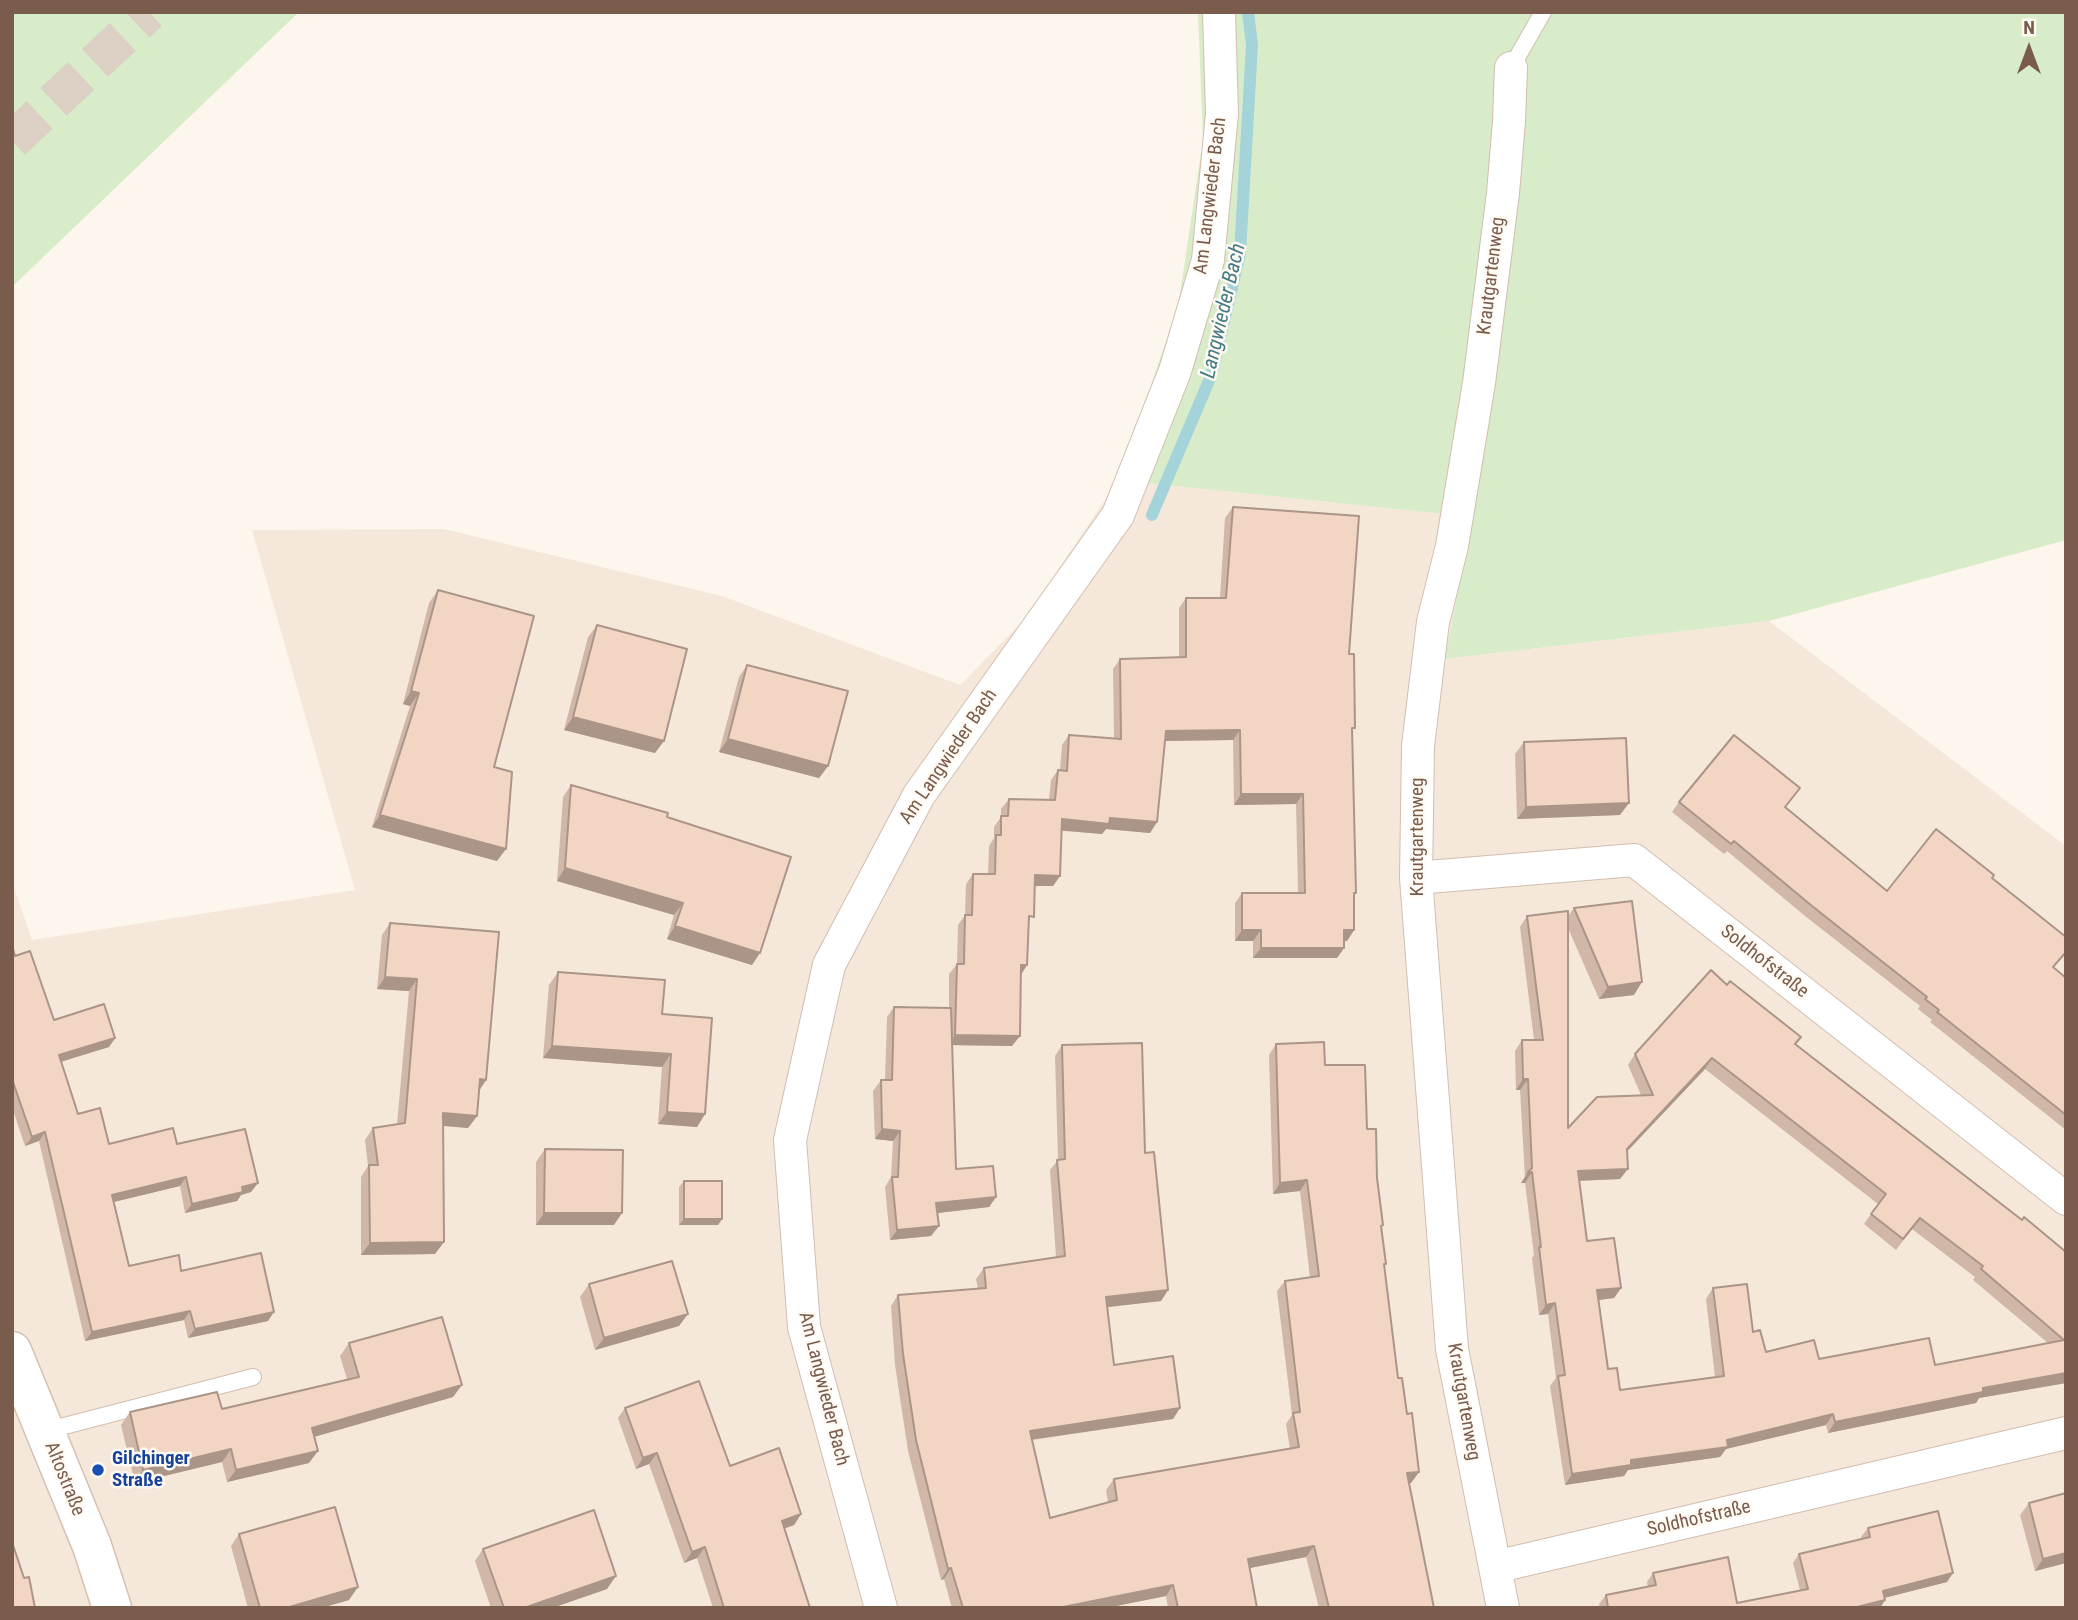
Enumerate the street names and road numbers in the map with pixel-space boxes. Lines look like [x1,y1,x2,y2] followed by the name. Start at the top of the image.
[1190,116,1232,276] street label: Am Langwieder Bach
[1473,216,1511,336] street label: Krautgartenweg
[895,685,1003,829] street label: Am Langwieder Bach
[1407,778,1429,896] street label: Krautgartenweg
[1715,921,1813,1003] street label: Soldhofstraße
[793,1310,853,1468] street label: Am Langwieder Bach
[1441,1342,1485,1462] street label: Krautgartenweg
[39,1439,89,1519] street label: Altostraße
[1645,1496,1753,1542] street label: Soldhofstraße

